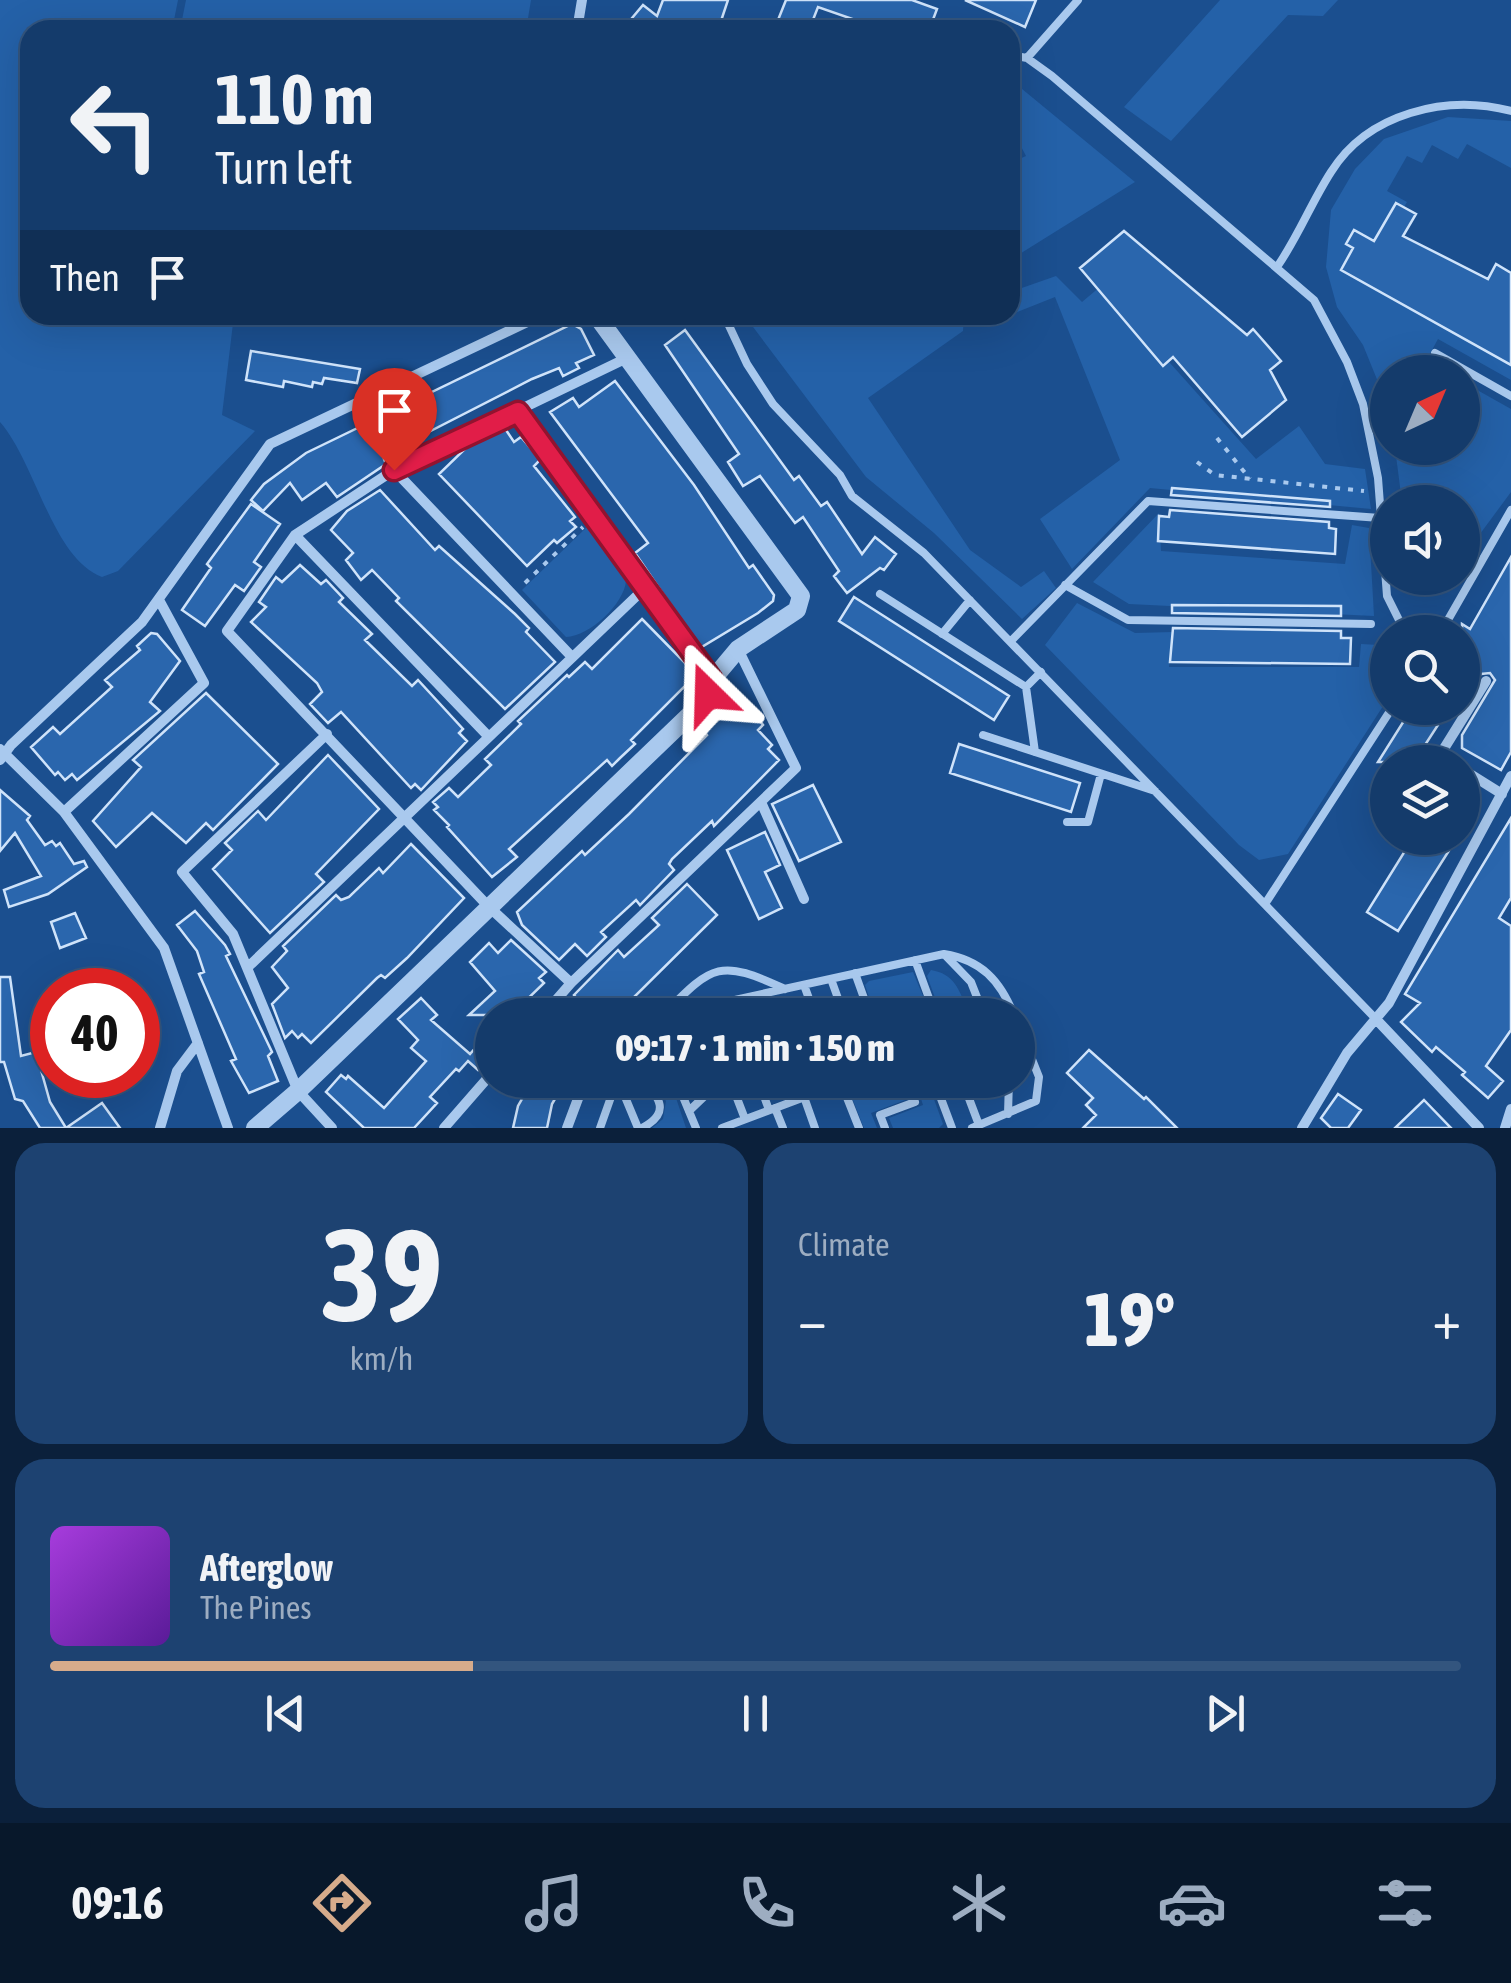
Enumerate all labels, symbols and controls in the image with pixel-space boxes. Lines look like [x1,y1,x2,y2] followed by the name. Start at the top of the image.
[215,59,374,139] text: 110 m
[50,60,180,190] icon: left
[215,142,353,194] text: Turn left
[140,250,195,305] icon: arrive
[50,256,120,299] text: Then
[1370,355,1480,465] north arrow
[1370,355,1480,855] map controls
[352,368,437,471] pin
[367,383,422,438] icon: arrive
[1370,485,1480,595] button: sound
[1370,615,1480,725] button: search
[656,642,760,746] position arrow
[1370,745,1480,855] button: layers
[30,968,160,1098] speed limit sign: 40
[615,1026,895,1069] text: 09:17 · 1 min · 150 m
[320,1200,443,1349] text: 39
[798,1226,890,1263] text: Climate
[1084,1276,1175,1362] text: 19°
[798,1288,827,1351] text: −
[1432,1288,1461,1351] text: +
[350,1340,413,1377] text: km/h
[200,1546,333,1589] text: Afterglow
[200,1589,312,1626] text: The Pines
[258,1686,313,1741] icon: previous
[728,1686,783,1741] icon: pause
[1198,1686,1253,1741] icon: next
[307,1868,377,1938] icon: directions
[519,1868,589,1938] icon: music
[732,1868,802,1938] icon: phone
[944,1868,1014,1938] icon: climate
[1157,1868,1227,1938] icon: car
[1370,1868,1440,1938] icon: filters
[71,1877,164,1929] text: 09:16

